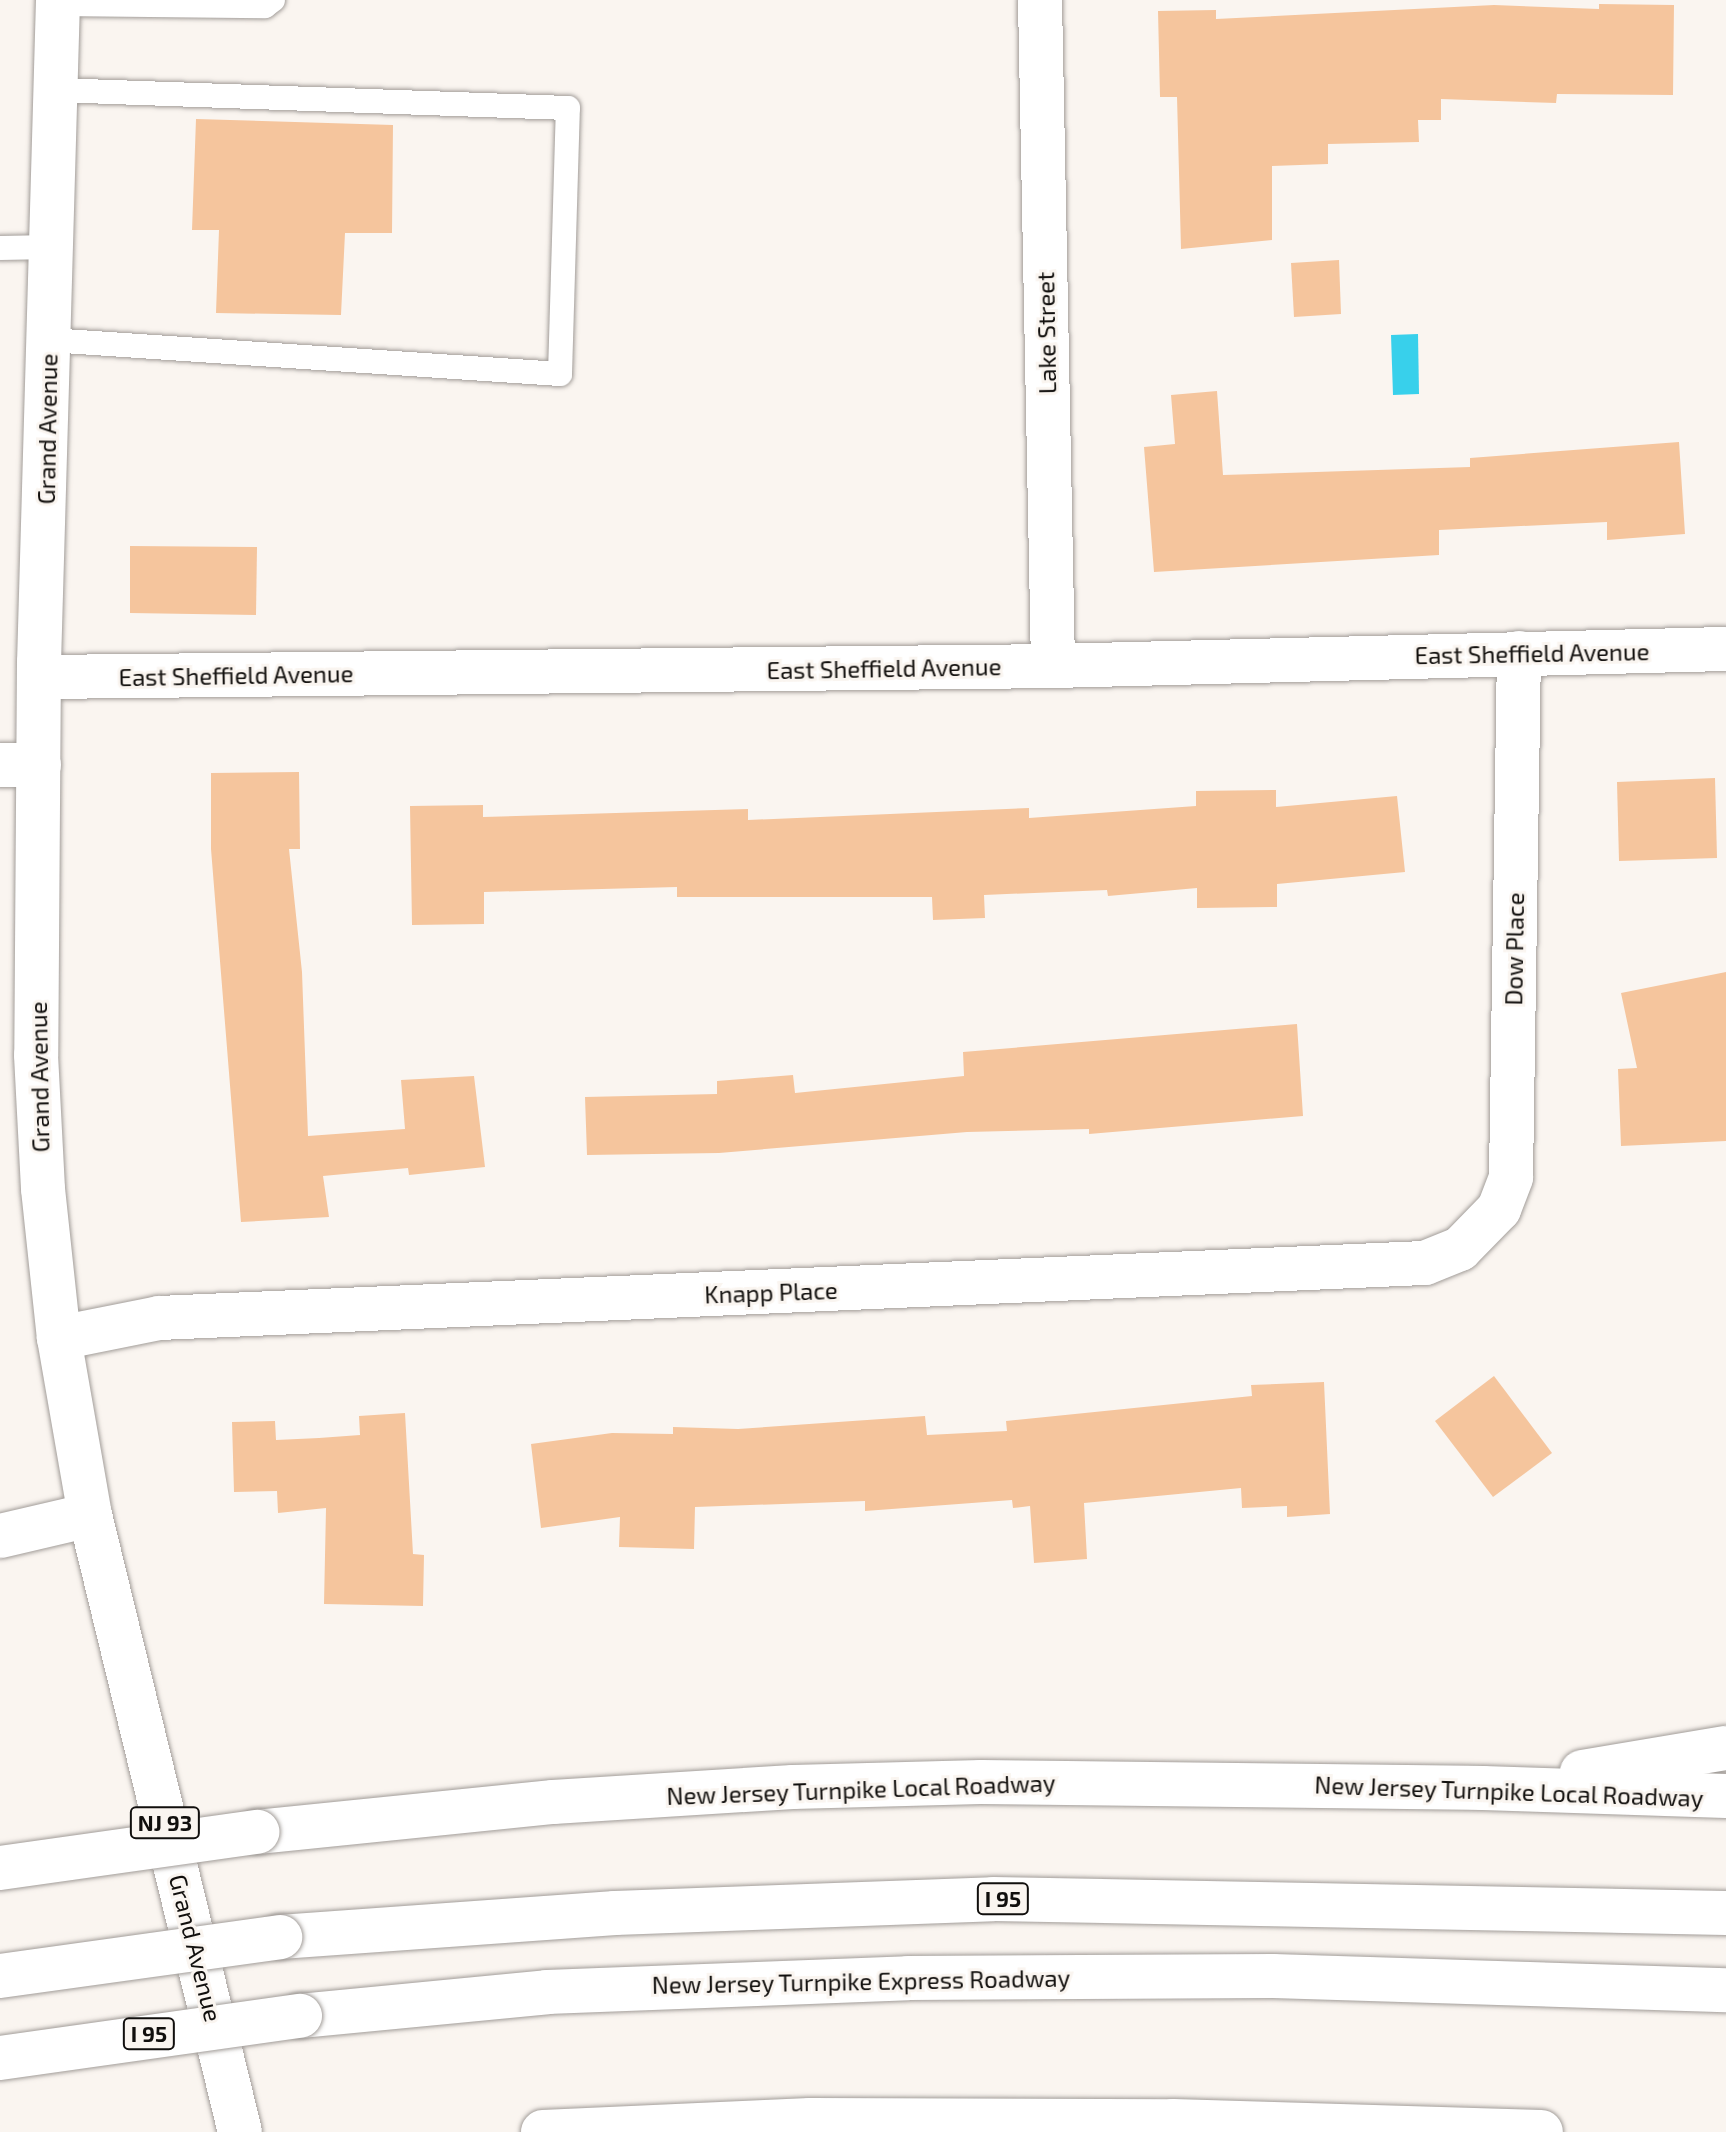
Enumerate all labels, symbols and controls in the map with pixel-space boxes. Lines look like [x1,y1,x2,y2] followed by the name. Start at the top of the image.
[1031,272,1061,394] street label: Lake Street
[31,353,63,505] street label: Grand Avenue
[1414,637,1650,669] street label: East Sheffield Avenue
[766,652,1002,684] street label: East Sheffield Avenue
[118,659,354,691] street label: East Sheffield Avenue
[1499,892,1529,1006] street label: Dow Place
[23,1001,55,1153] street label: Grand Avenue
[704,1275,838,1309] street label: Knapp Place
[665,1768,1057,1810] street label: New Jersey Turnpike Local Roadway
[1313,1770,1705,1812] street label: New Jersey Turnpike Local Roadway
[129,1805,201,1841] road number: NJ 93
[164,1871,228,2025] street label: Grand Avenue
[975,1881,1031,1917] road number: I 95
[651,1963,1071,1999] street label: New Jersey Turnpike Express Roadway
[121,2016,177,2052] road number: I 95

